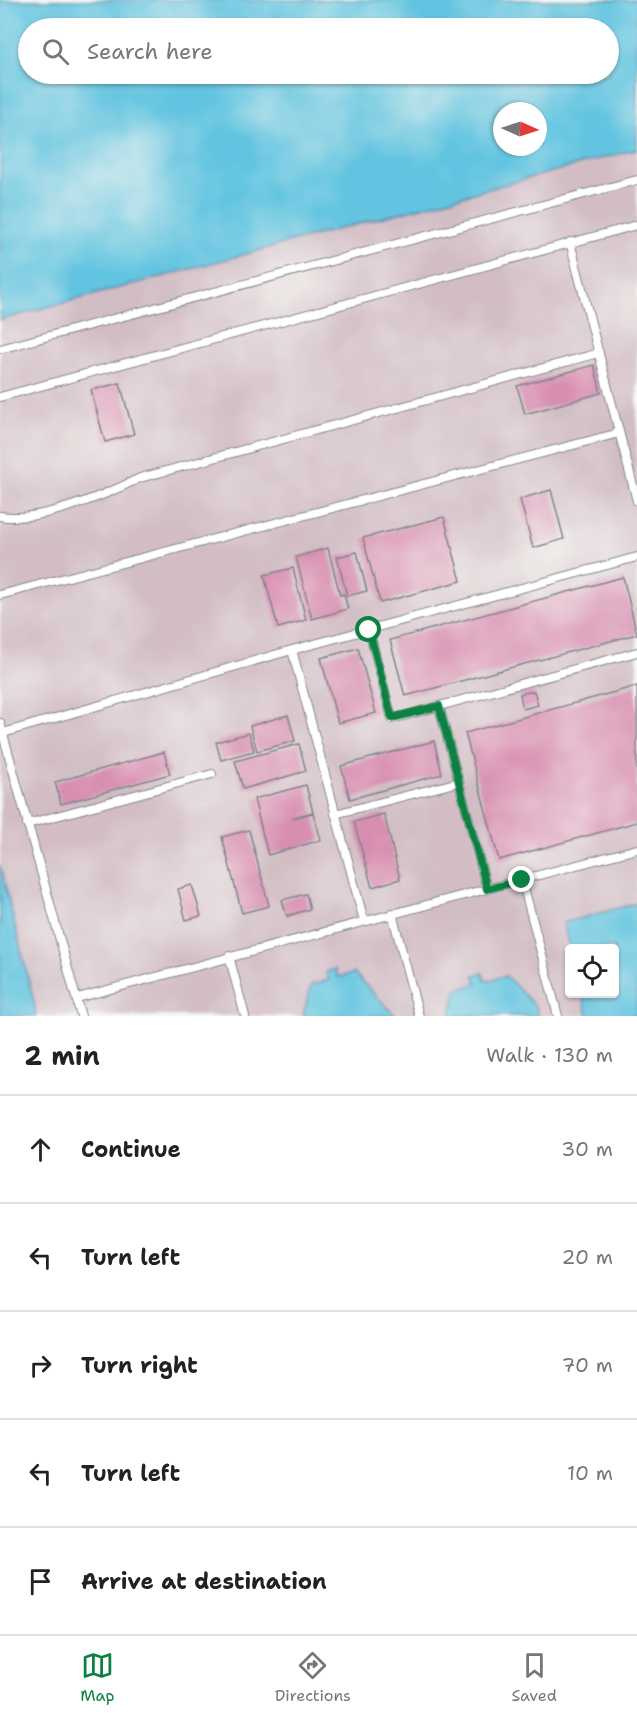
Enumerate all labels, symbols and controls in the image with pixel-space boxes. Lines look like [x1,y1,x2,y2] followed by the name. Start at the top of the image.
[18,18,619,84] search box
[39,35,72,68] icon: search
[87,37,213,66] text: Search here
[493,102,547,156] north arrow
[355,616,381,642] route start
[508,866,534,892] route end
[565,944,619,998] map controls
[565,944,619,998] button: locate
[24,1038,100,1073] text: 2 min
[486,1042,613,1068] text: Walk · 130 m
[24,1133,57,1166] icon: ahead
[81,1135,181,1164] text: Continue
[561,1136,613,1162] text: 30 m
[24,1241,57,1274] icon: left
[81,1243,180,1272] text: Turn left
[562,1244,613,1270] text: 20 m
[24,1349,57,1382] icon: right
[81,1351,198,1380] text: Turn right
[561,1352,613,1378] text: 70 m
[24,1457,57,1490] icon: left
[81,1459,180,1488] text: Turn left
[567,1460,613,1486] text: 10 m
[24,1565,57,1598] icon: arrive
[81,1567,327,1596] text: Arrive at destination
[80,1649,114,1706] tab: Map
[275,1649,351,1706] tab: Directions
[511,1649,557,1706] tab: Saved

